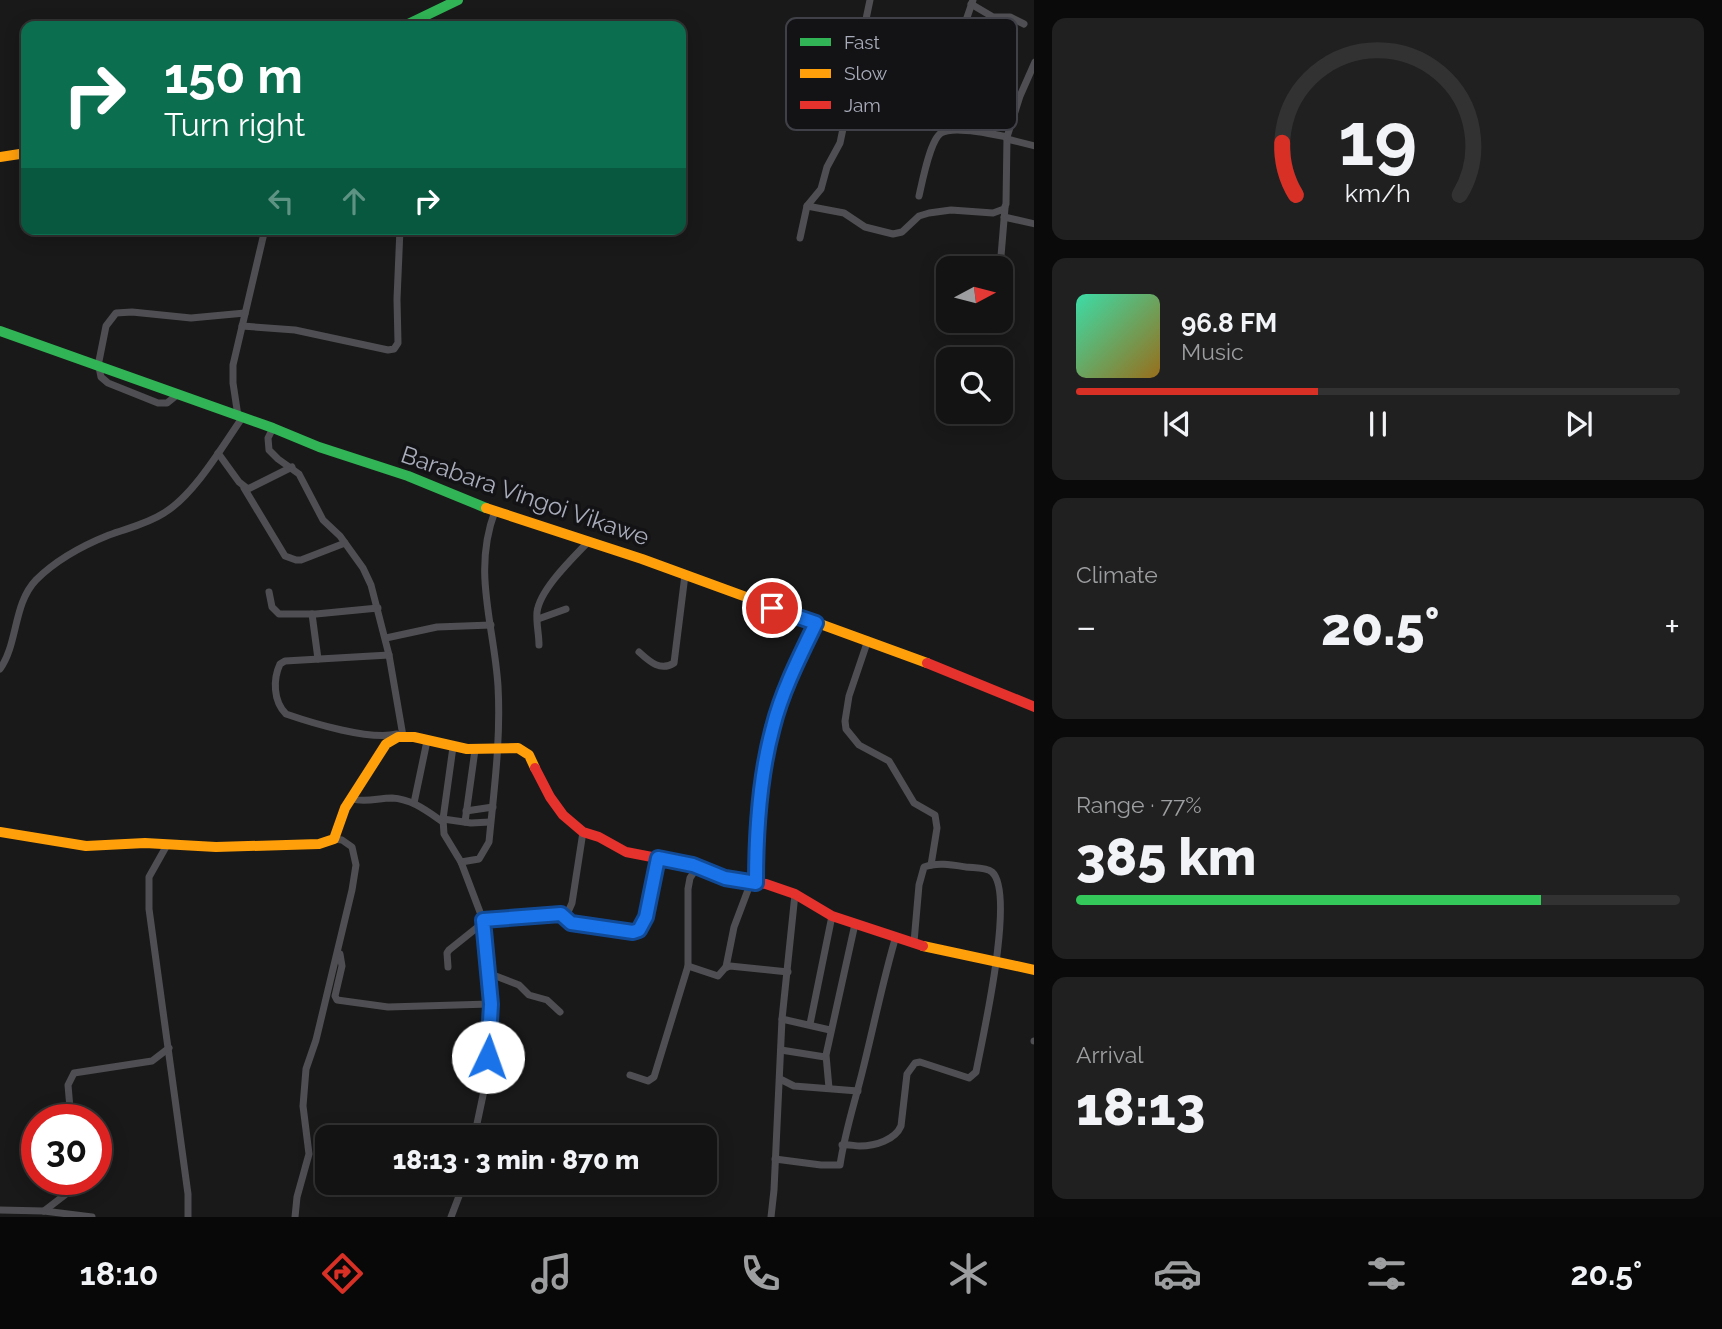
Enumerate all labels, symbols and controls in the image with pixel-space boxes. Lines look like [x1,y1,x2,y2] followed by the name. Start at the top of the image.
[786,18,1017,130] legend
[844,31,880,53] text: Fast
[164,47,303,104] text: 150 m
[49,49,140,140] icon: right
[844,62,888,84] text: Slow
[844,94,881,116] text: Jam
[1339,97,1417,182] text: 19
[164,106,305,143] text: Turn right
[1345,178,1411,208] text: km/h
[262,182,300,220] icon: left
[335,182,373,220] icon: ahead
[408,182,446,220] icon: right
[936,256,1013,332] north arrow
[936,256,1013,424] map controls
[1181,308,1277,338] text: 96.8 FM
[1181,338,1244,365] text: Music
[936,347,1013,424] button: search
[1158,405,1196,443] icon: previous
[1359,405,1397,443] icon: pause
[1560,405,1598,443] icon: next
[397,439,653,552] street label: Barabara Vingoi Vikawe
[1076,561,1158,588] text: Climate
[742,578,802,638] pin
[753,589,791,627] icon: arrive
[1321,596,1440,657] text: 20.5°
[1076,604,1096,649] text: −
[1664,604,1680,649] text: +
[1076,791,1202,818] text: Range · 77%
[1076,826,1257,887] text: 385 km
[451,1020,525,1094] position arrow
[1076,1041,1143,1068] text: Arrival
[1076,1076,1205,1137] text: 18:13
[21,1104,112,1195] speed limit sign: 30
[393,1145,639,1175] text: 18:13 · 3 min · 870 m
[318,1249,367,1298] icon: directions
[527,1249,576,1298] icon: music
[736,1249,785,1298] icon: phone
[944,1249,993,1298] icon: climate
[1153,1249,1202,1298] icon: car
[1362,1249,1411,1298] icon: filters
[80,1255,158,1292] text: 18:10
[1570,1255,1642,1292] text: 20.5°

